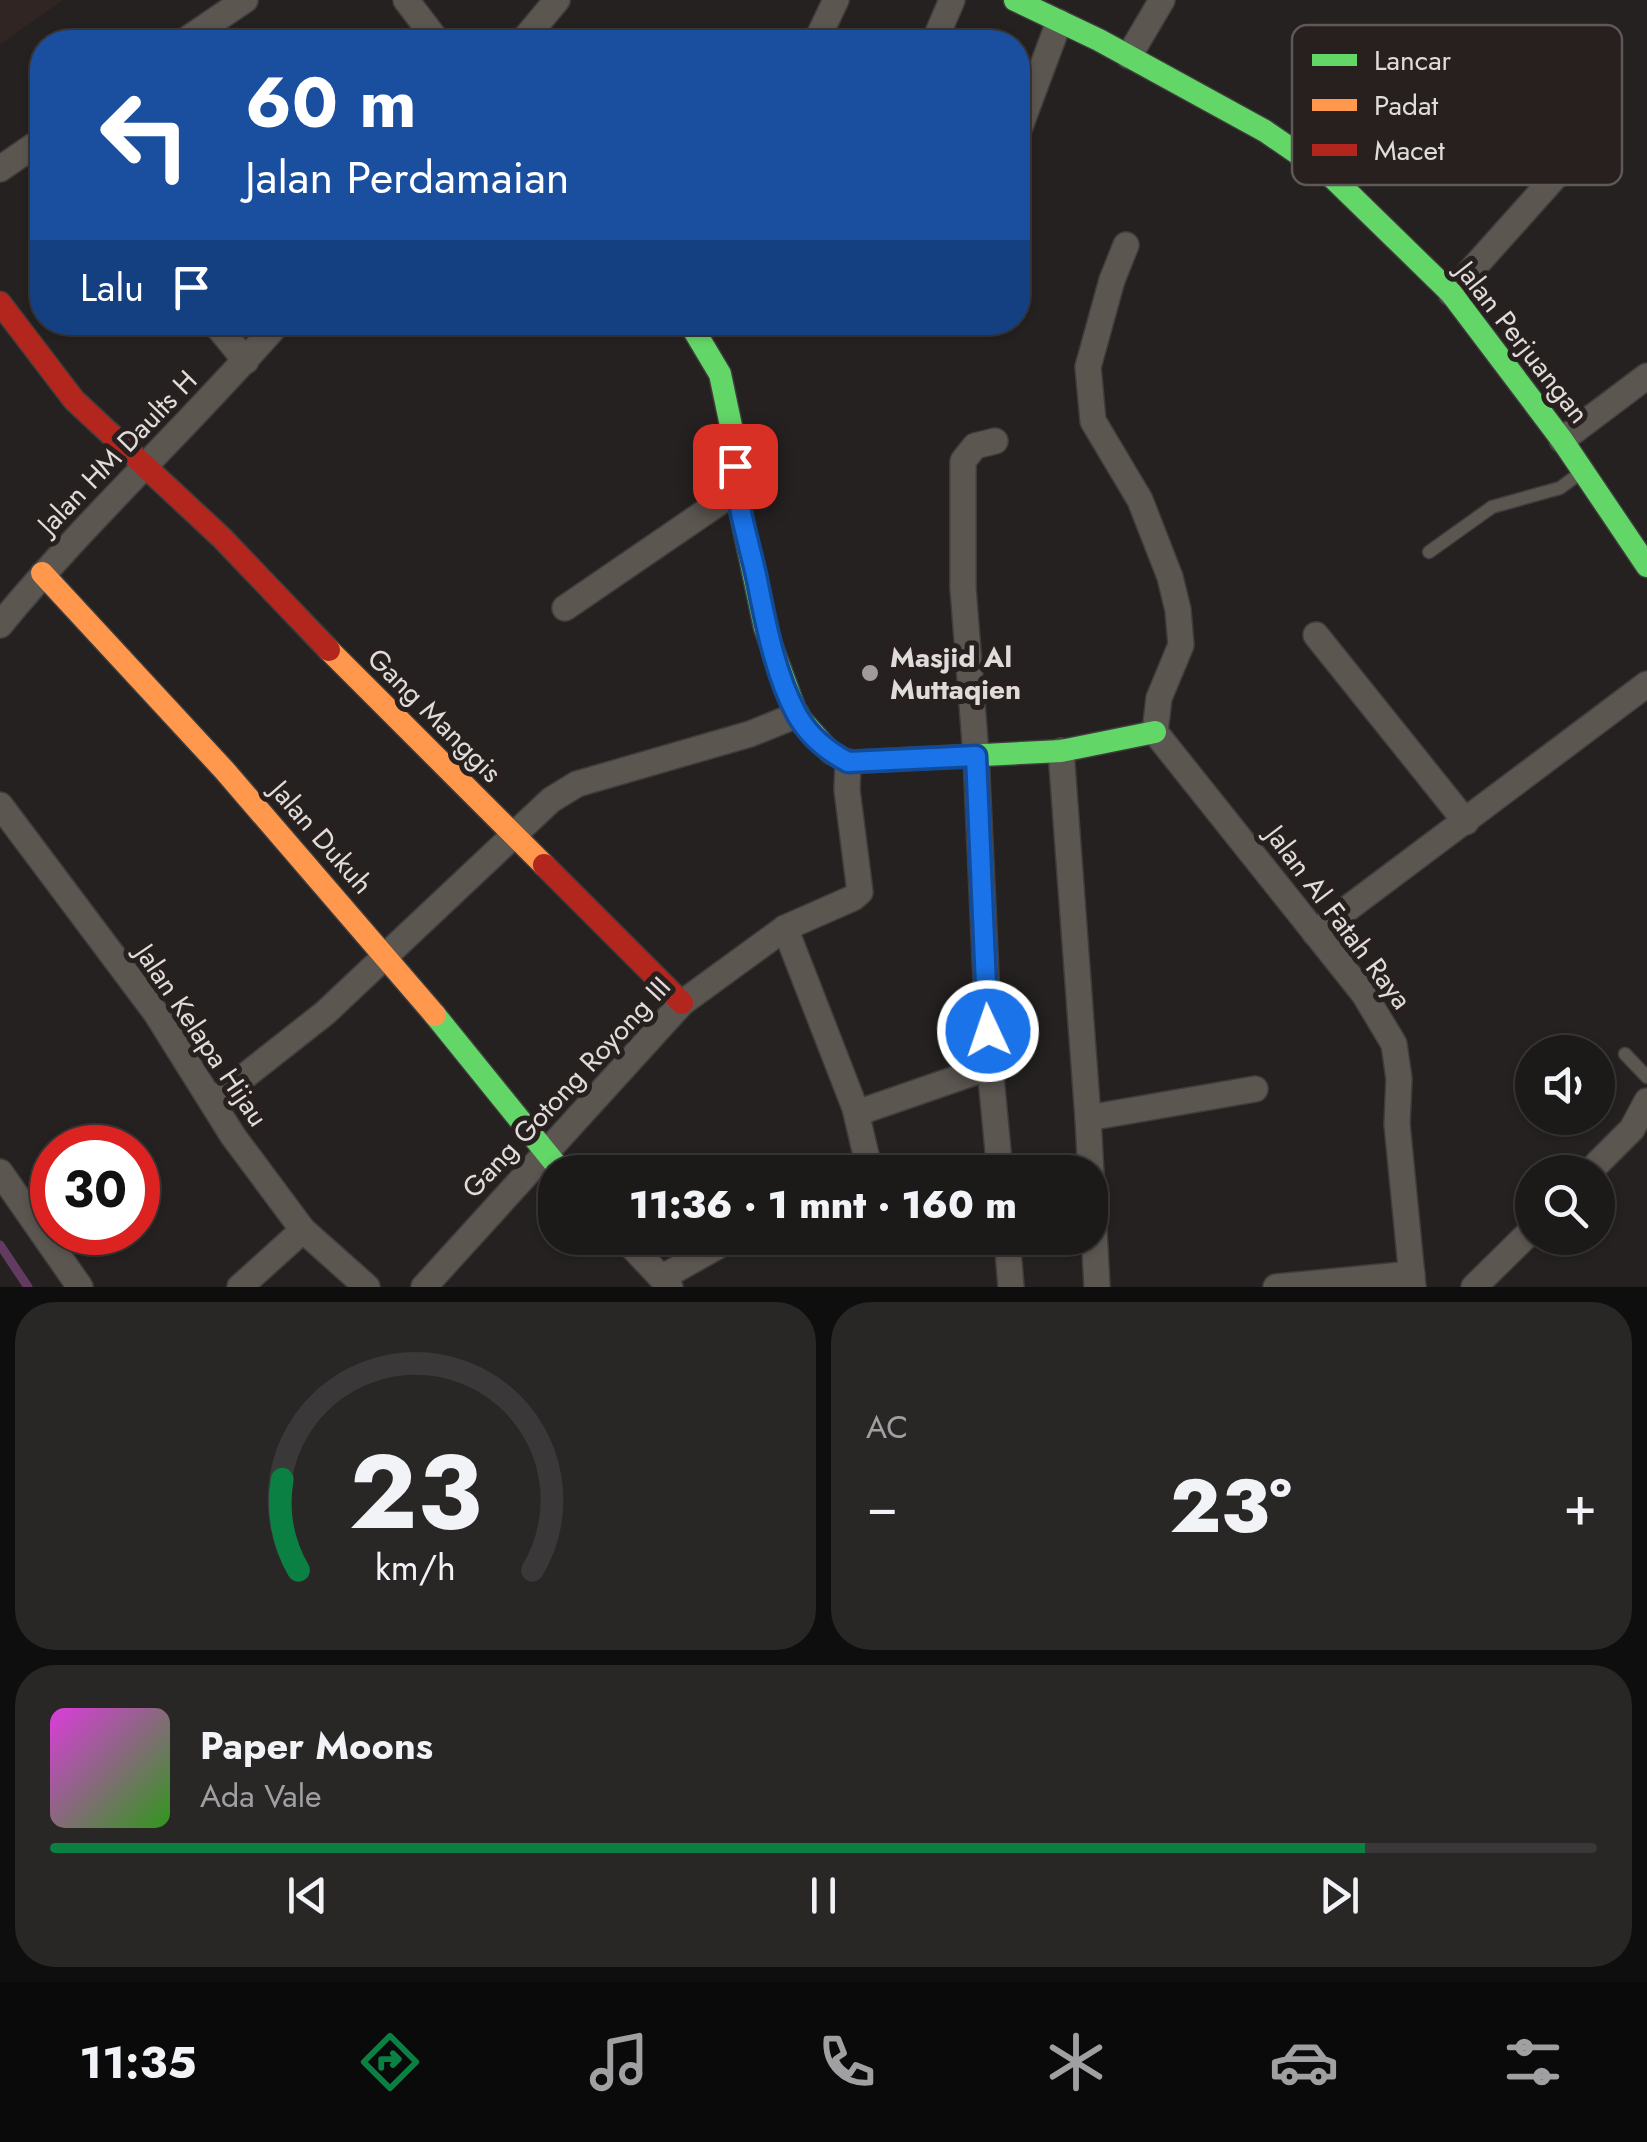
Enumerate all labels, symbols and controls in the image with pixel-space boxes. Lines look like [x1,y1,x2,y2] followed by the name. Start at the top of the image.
[1292,25,1622,185] legend
[1374,40,1452,81] text: Lancar
[245,52,417,153] text: 60 m
[80,70,210,200] icon: left
[1374,85,1438,126] text: Padat
[1374,130,1445,171] text: Macet
[245,145,570,210] text: Jalan Perdamaian
[1444,249,1599,432] street label: Jalan Perjuangan
[80,260,144,315] text: Lalu
[164,260,219,315] icon: arrive
[25,361,207,547] street label: Jalan HM Daults H
[693,424,778,509] pin
[708,439,763,494] icon: arrive
[890,637,1021,710] place label: Masjid Al Muttaqien
[358,639,511,792] street label: Gang Manggis
[859,662,881,684] marker: Masjid Al Muttaqien
[258,769,382,903] street label: Jalan Dukuh
[1253,813,1422,1018] street label: Jalan Al Fatah Raya
[123,932,278,1135] street label: Jalan Kelapa Hijau
[453,967,680,1207] street label: Gang Gotong Royong III
[936,979,1040,1083] position arrow
[1515,1035,1615,1255] map controls
[1515,1035,1615,1135] button: sound
[30,1125,160,1255] speed limit sign: 30
[1515,1155,1615,1255] button: search
[629,1177,1017,1232] text: 11:36 · 1 mnt · 160 m
[866,1404,908,1450] text: AC
[349,1417,482,1567] text: 23
[1170,1452,1292,1560] text: 23°
[866,1466,898,1546] text: −
[1563,1466,1597,1546] text: +
[375,1542,456,1593] text: km/h
[200,1718,433,1773] text: Paper Moons
[200,1773,322,1819] text: Ada Vale
[280,1868,335,1923] icon: previous
[796,1868,851,1923] icon: pause
[1312,1868,1367,1923] icon: next
[355,2027,425,2097] icon: directions
[584,2027,654,2097] icon: music
[812,2027,882,2097] icon: phone
[1041,2027,1111,2097] icon: climate
[1269,2027,1339,2097] icon: car
[1498,2027,1568,2097] icon: filters
[79,2030,197,2095] text: 11:35

